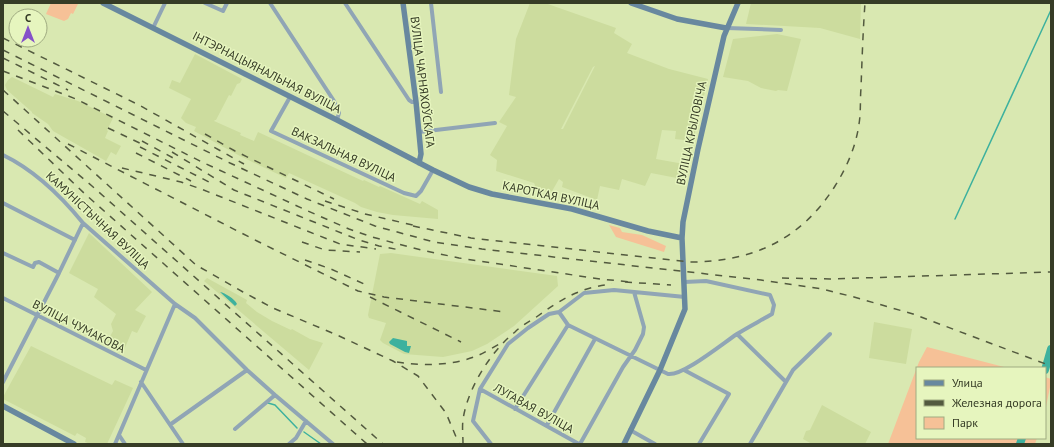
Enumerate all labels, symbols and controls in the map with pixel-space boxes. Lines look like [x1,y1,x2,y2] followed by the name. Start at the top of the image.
[8,8,48,48] north arrow
[25,11,31,25] text: С
[408,16,438,148] street label: ВУЛІЦА ЧАРНЯХОЎСКАГА
[190,28,344,116] street label: ІНТЭРНАЦЫЯНАЛЬНАЯ ВУЛІЦА
[673,80,709,186] street label: ВУЛІЦА КРЫЛОВІЧА
[289,123,399,185] street label: ВАКЗАЛЬНАЯ ВУЛІЦА
[43,168,153,272] street label: КАМУНІСТЫЧНАЯ ВУЛІЦА
[501,177,601,213] street label: КАРОТКАЯ ВУЛІЦА
[30,296,128,356] street label: ВУЛІЦА ЧУМАКОВА
[916,367,1046,439] legend
[952,375,983,390] text: Улица
[490,379,577,436] street label: ЛУГАВАЯ ВУЛІЦА
[951,395,1042,410] text: Железная дорога
[952,415,978,430] text: Парк

